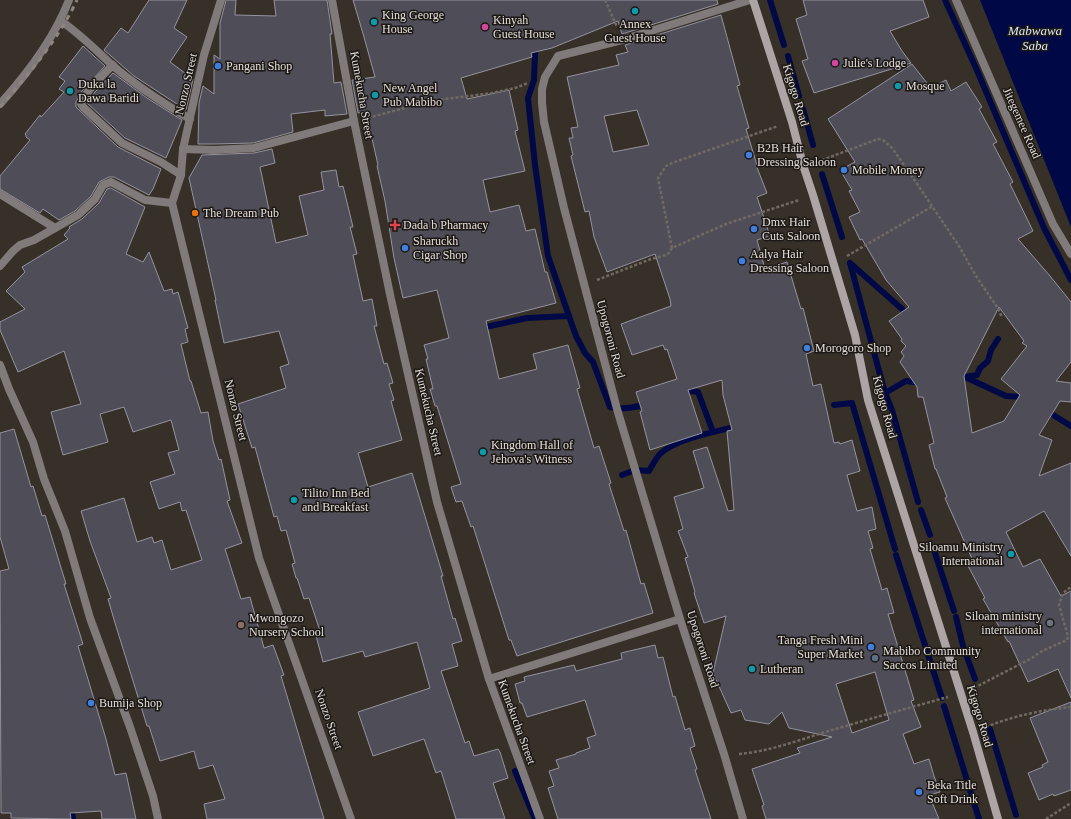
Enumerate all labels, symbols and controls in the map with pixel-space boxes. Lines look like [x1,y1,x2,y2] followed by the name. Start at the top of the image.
[630,6,640,16] marker: Annex Guest House
[382,8,444,36] place label: King George House
[493,13,555,41] place label: Kinyah Guest House
[369,17,379,27] marker: King George House
[604,17,666,45] place label: Annex Guest House
[480,22,490,32] marker: Kinyah Guest House
[1007,23,1063,53] water label: Mabwawa Saba
[347,50,377,141] street label: Kumekucha Street
[172,51,200,116] street label: Nonzo Street
[843,56,906,70] place label: Julie's Lodge
[830,58,840,68] marker: Julie's Lodge
[226,59,292,73] place label: Pangani Shop
[213,61,223,71] marker: Pangani Shop
[780,62,812,128] street label: Kigogo Road
[78,77,140,105] place label: Duka la Dawa Baridi
[906,79,945,93] place label: Mosque
[383,81,442,109] place label: New Angel Pub Mabibo
[893,81,903,91] marker: Mosque
[1000,85,1044,161] street label: Jitegemee Road
[65,86,75,96] marker: Duka la Dawa Baridi
[370,90,380,100] marker: New Angel Pub Mabibo
[757,141,836,169] place label: B2B Hair Dressing Saloon
[744,150,754,160] marker: B2B Hair Dressing Saloon
[852,163,924,177] place label: Mobile Money
[839,165,849,175] marker: Mobile Money
[203,206,279,220] place label: The Dream Pub
[190,208,200,218] marker: The Dream Pub
[762,215,820,243] place label: Dmx Hair Cuts Saloon
[403,218,488,232] place label: Dada b Pharmacy
[390,220,400,230] marker: Dada b Pharmacy
[749,224,759,234] marker: Dmx Hair Cuts Saloon
[413,234,467,262] place label: Sharuckh Cigar Shop
[400,243,410,253] marker: Sharuckh Cigar Shop
[750,247,829,275] place label: Aalya Hair Dressing Saloon
[737,256,747,266] marker: Aalya Hair Dressing Saloon
[594,298,628,380] street label: Upogoroni Road
[815,341,891,355] place label: Morogoro Shop
[802,343,812,353] marker: Morogoro Shop
[412,367,446,458] street label: Kumekucha Street
[870,374,900,440] street label: Kigogo Road
[222,378,251,443] street label: Nonzo Street
[491,438,573,466] place label: Kingdom Hall of Jehova's Witness
[478,447,488,457] marker: Kingdom Hall of Jehova's Witness
[302,486,370,514] place label: Tilito Inn Bed and Breakfast
[289,495,299,505] marker: Tilito Inn Bed and Breakfast
[919,540,1004,568] place label: Siloamu Ministry International
[1006,549,1016,559] marker: Siloamu Ministry International
[684,609,722,689] street label: Upogoroni Road
[965,609,1043,637] place label: Siloam ministry international
[249,611,325,639] place label: Mwongozo Nursery School
[1045,618,1055,628] marker: Siloam ministry international
[236,620,246,630] marker: Mwongozo Nursery School
[778,633,864,661] place label: Tanga Fresh Mini Super Market
[866,642,876,652] marker: Tanga Fresh Mini Super Market
[883,644,981,672] place label: Mabibo Community Saccos Limited
[870,653,880,663] marker: Mabibo Community Saccos Limited
[760,662,803,676] place label: Lutheran
[747,664,757,674] marker: Lutheran
[495,678,539,767] street label: Kumekucha Street
[964,683,996,749] street label: Kigogo Road
[312,687,346,752] street label: Nonzo Street
[99,696,162,710] place label: Bumija Shop
[86,698,96,708] marker: Bumija Shop
[927,778,978,806] place label: Beka Title Soft Drink
[914,787,924,797] marker: Beka Title Soft Drink

